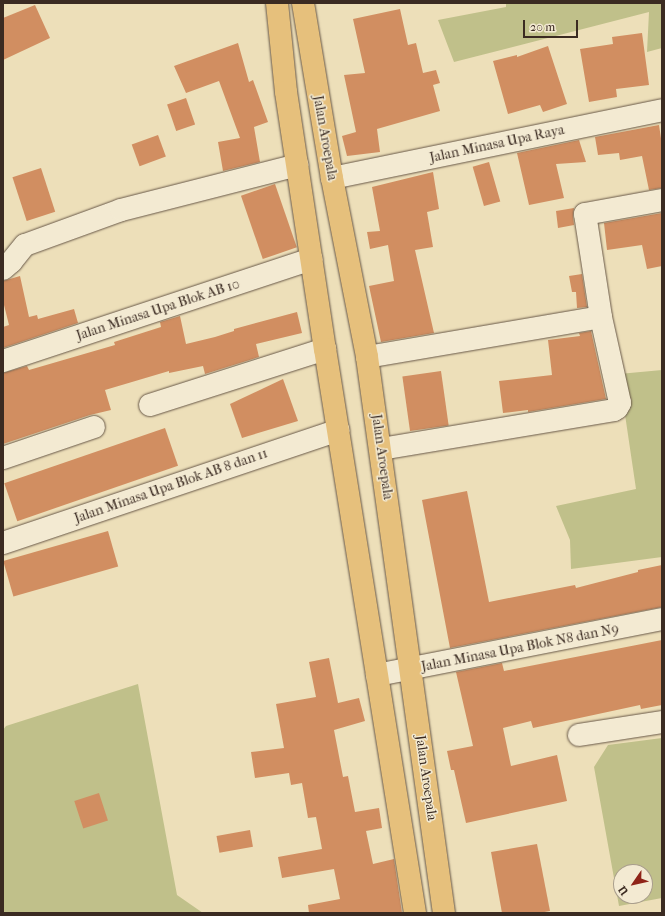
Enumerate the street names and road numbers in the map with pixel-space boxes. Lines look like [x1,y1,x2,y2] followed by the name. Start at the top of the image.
[309,94,341,182] street label: Jalan Aroepala
[428,121,566,167] street label: Jalan Minasa Upa Raya
[74,276,242,344] street label: Jalan Minasa Upa Blok AB 10
[368,413,396,501] street label: Jalan Aroepala
[72,445,270,527] street label: Jalan Minasa Upa Blok AB 8 dan 11
[420,621,620,675] street label: Jalan Minasa Upa Blok N8 dan N9
[412,734,440,822] street label: Jalan Aroepala

